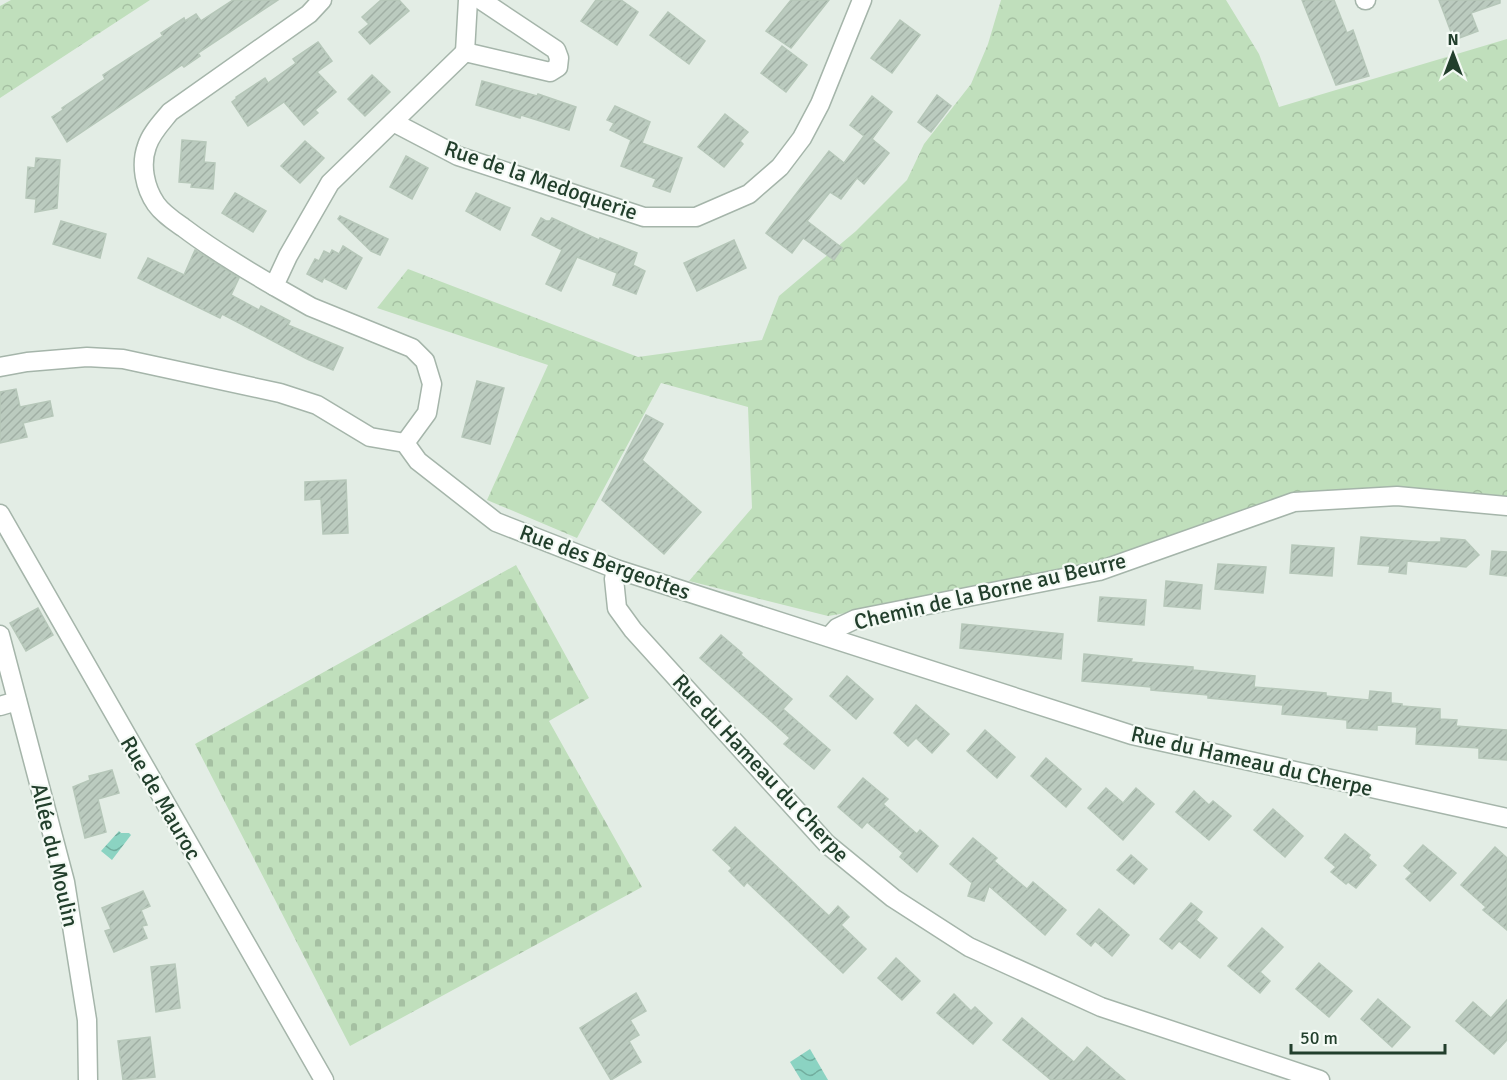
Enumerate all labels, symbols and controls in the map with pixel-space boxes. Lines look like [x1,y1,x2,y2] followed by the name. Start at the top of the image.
[1423,24,1483,84] north arrow
[1447,30,1459,50] text: N
[441,134,641,226] street label: Rue de la Medoquerie
[516,519,694,605] street label: Rue des Bergeottes
[851,547,1129,635] street label: Chemin de la Borne au Beurre
[667,668,855,868] street label: Rue du Hameau du Cherpe
[1129,720,1375,802] street label: Rue du Hameau du Cherpe
[115,731,207,865] street label: Rue de Mauroc
[25,781,85,929] street label: Allée du Moulin
[1291,1017,1446,1055] scale bar
[1300,1027,1338,1049] text: 50 m

